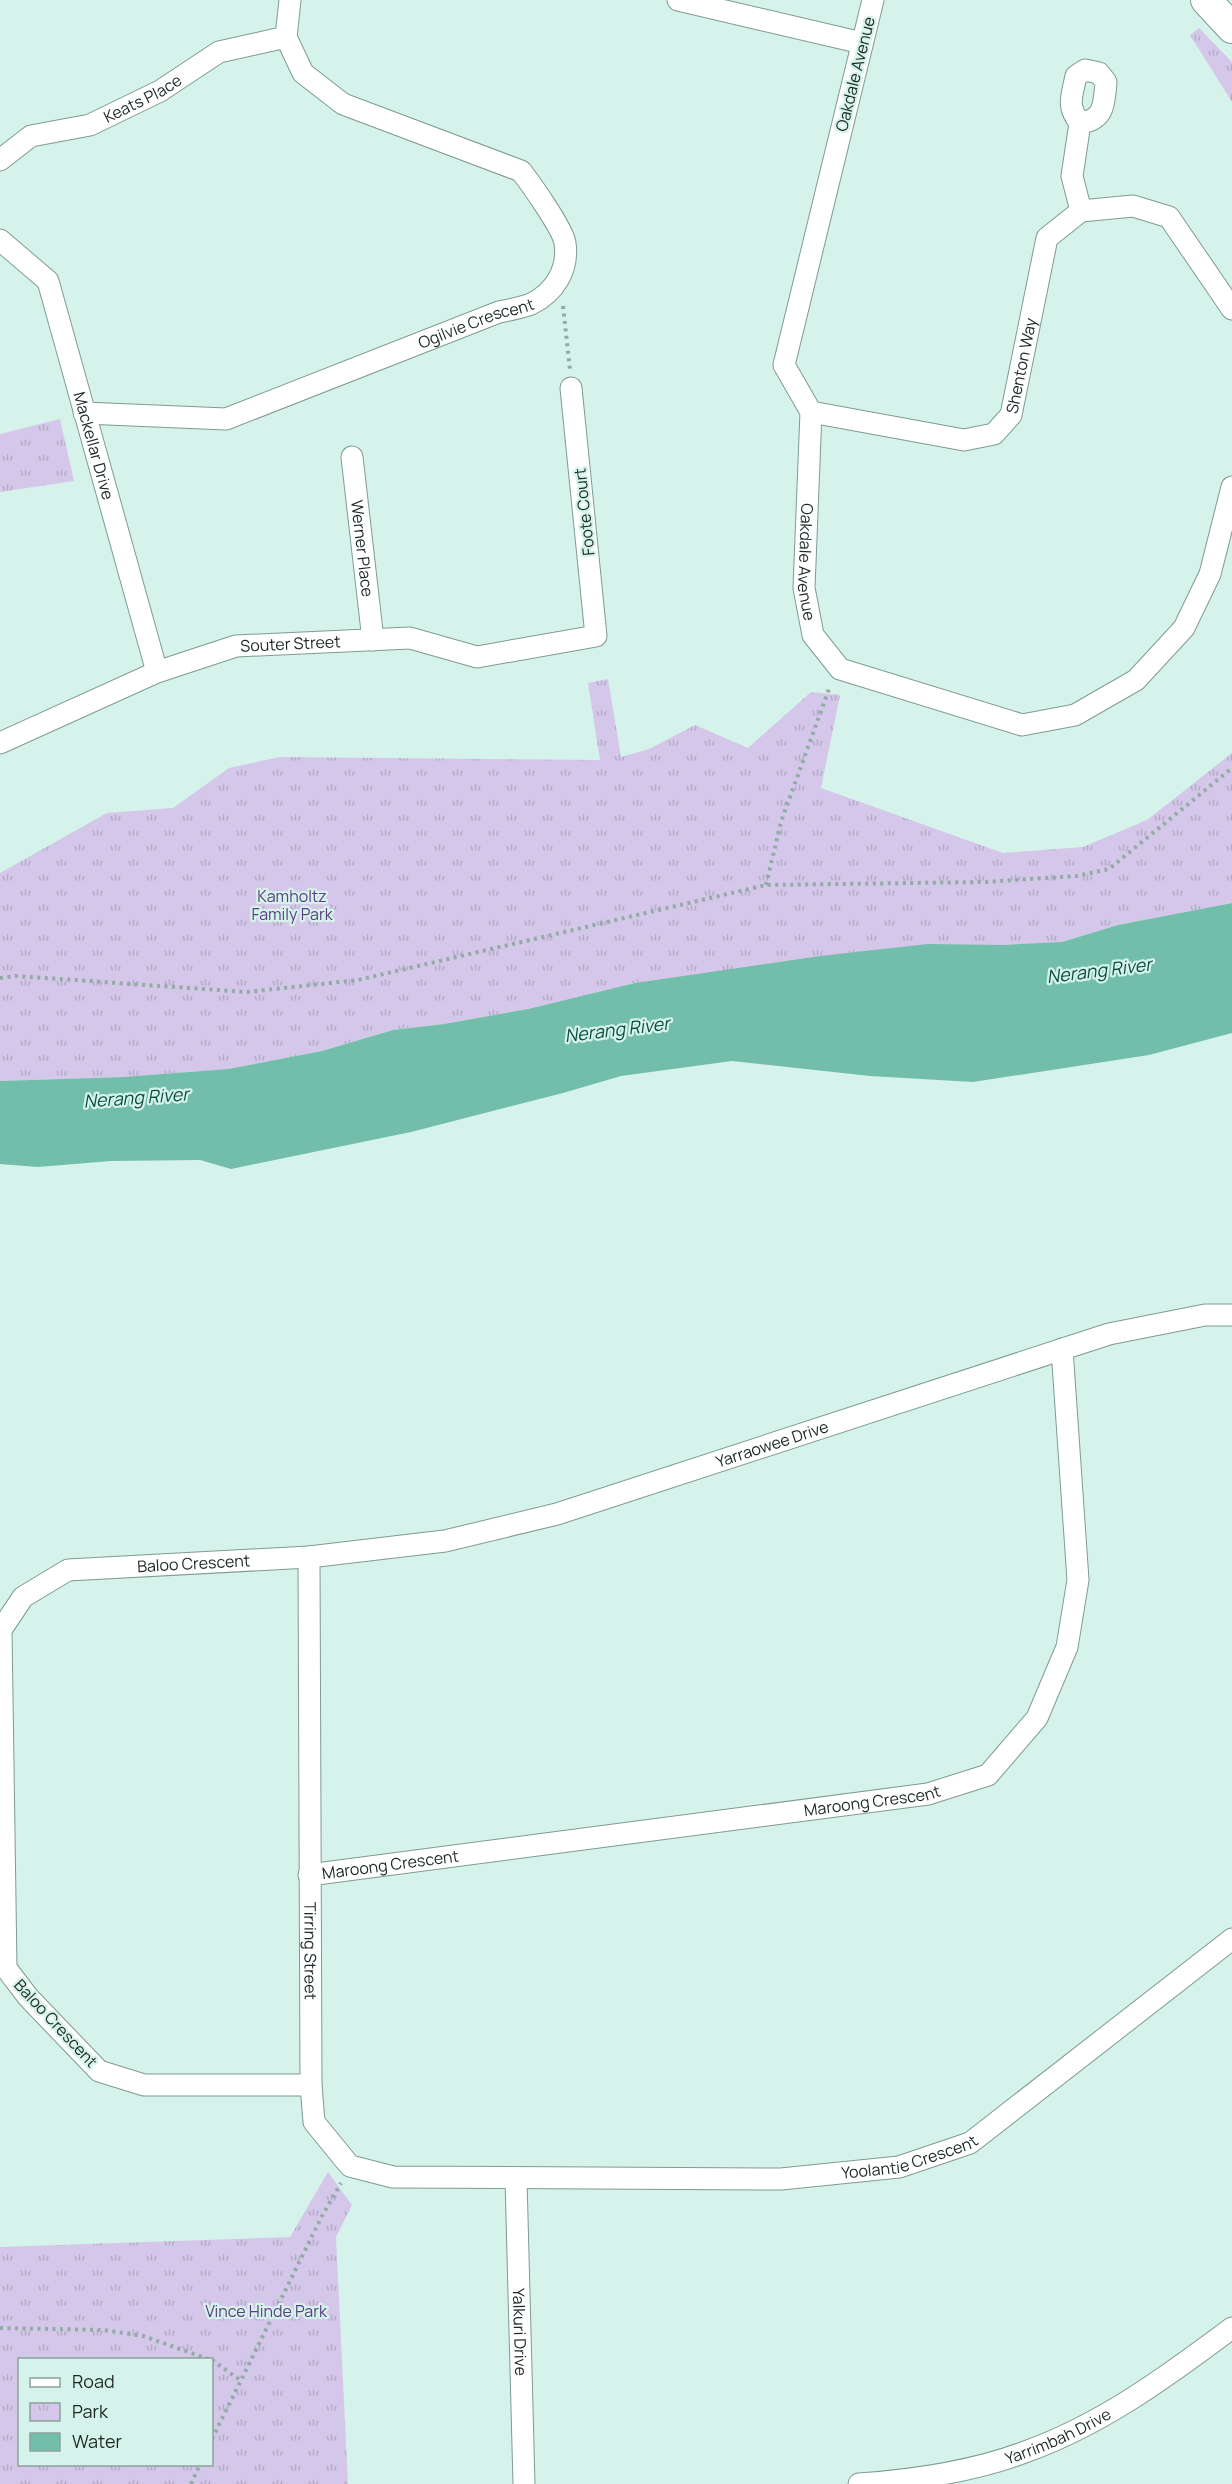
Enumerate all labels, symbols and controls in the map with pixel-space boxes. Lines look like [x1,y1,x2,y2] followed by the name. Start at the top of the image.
[830,14,880,134] street label: Oakdale Avenue
[100,69,186,128] street label: Keats Place
[415,293,537,354] street label: Ogilvie Crescent
[1001,315,1042,416] street label: Shenton Way
[68,389,119,502] street label: Mackellar Drive
[568,467,600,557] street label: Foote Court
[346,499,379,598] street label: Werner Place
[793,503,821,622] street label: Oakdale Avenue
[240,630,341,657] street label: Souter Street
[251,885,334,925] park label: Kamholtz Family Park
[1045,951,1155,988] water label: Nerang River
[563,1010,673,1047] water label: Nerang River
[83,1081,192,1113] water label: Nerang River
[713,1415,831,1472] street label: Yarraowee Drive
[136,1549,251,1577] street label: Baloo Crescent
[803,1780,943,1821] street label: Maroong Crescent
[321,1845,460,1884] street label: Maroong Crescent
[299,1902,322,2000] street label: Tirring Street
[9,1974,103,2072] street label: Baloo Crescent
[840,2130,982,2184] street label: Yoolantie Crescent
[508,2288,532,2376] street label: Yalkuri Drive
[205,2300,328,2322] park label: Vince Hinde Park
[18,2358,213,2466] legend
[72,2369,115,2393] text: Road
[72,2399,109,2423] text: Park
[1002,2403,1115,2469] street label: Yarrimbah Drive
[72,2429,122,2453] text: Water

